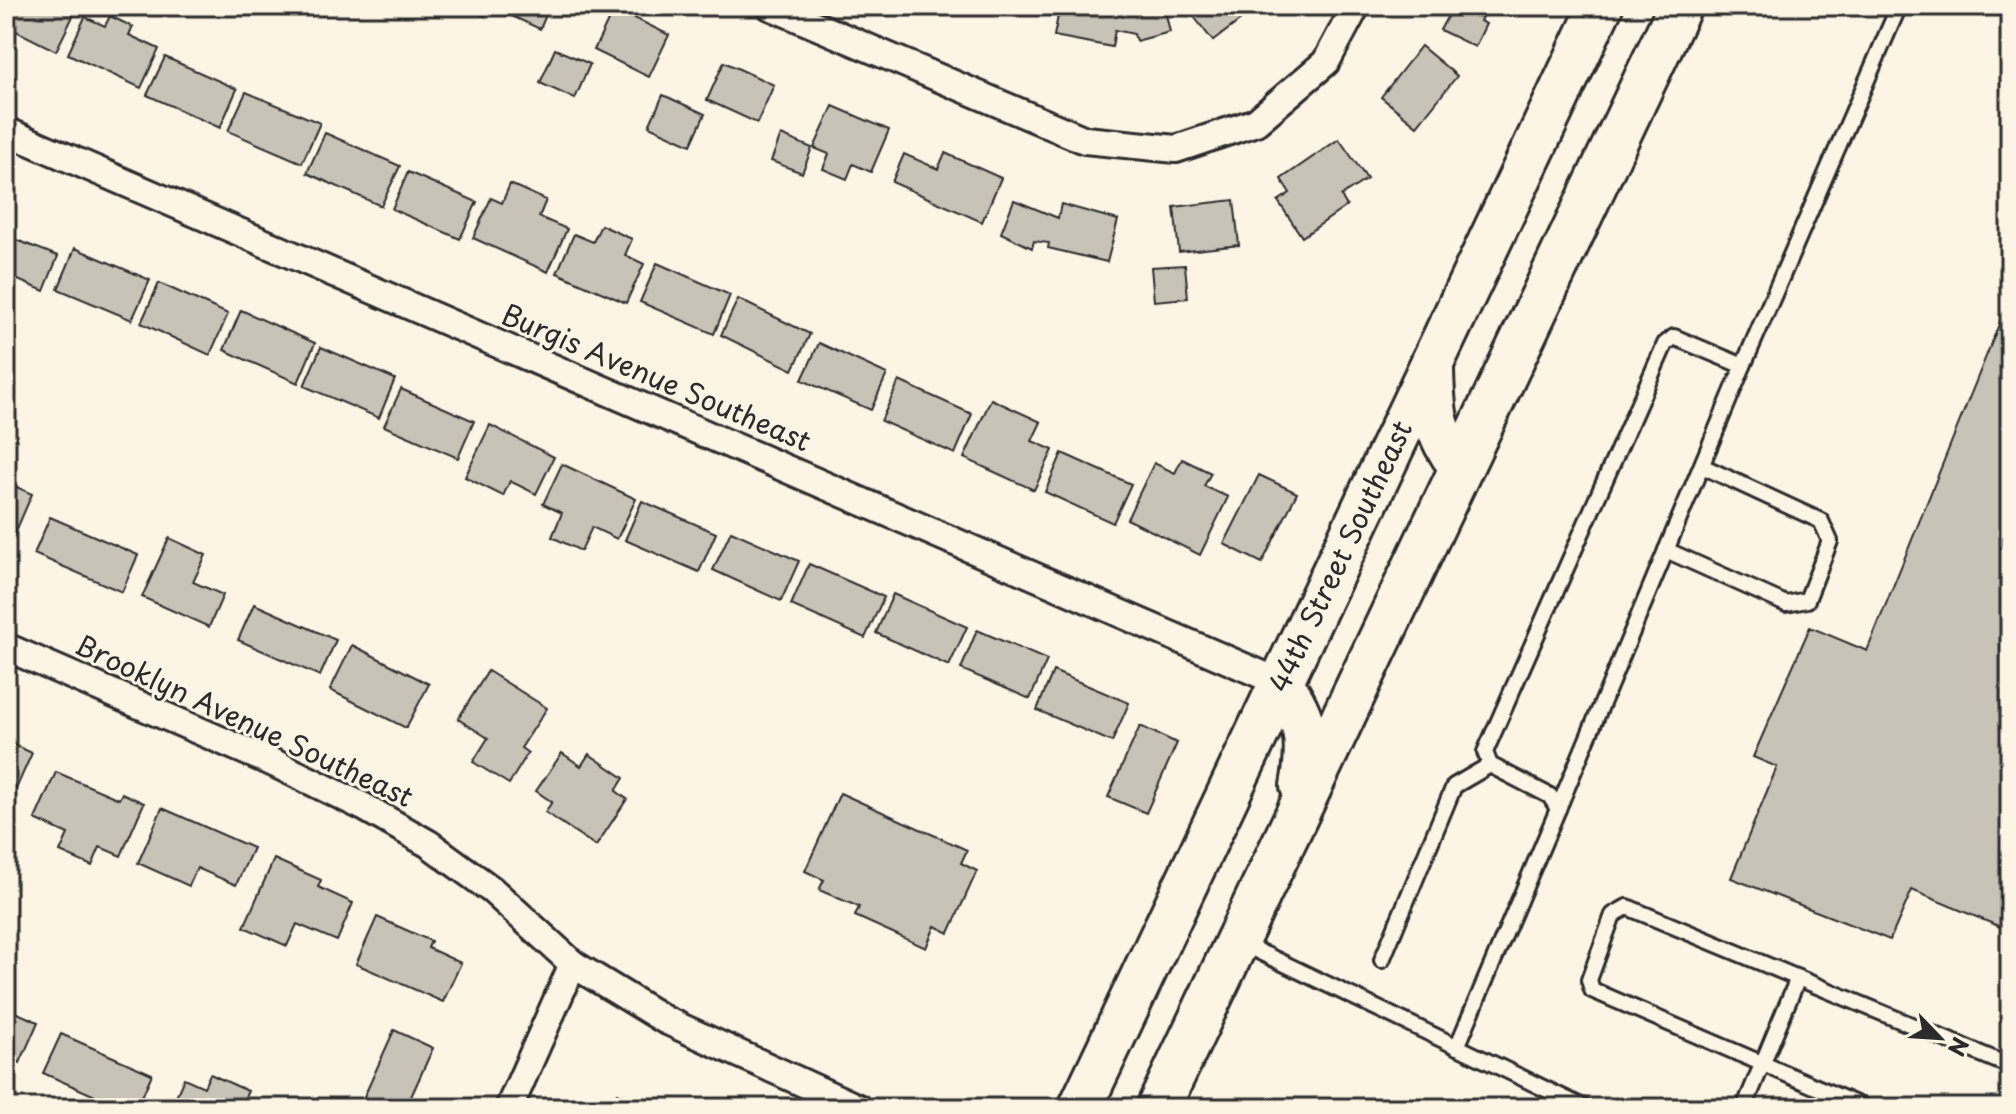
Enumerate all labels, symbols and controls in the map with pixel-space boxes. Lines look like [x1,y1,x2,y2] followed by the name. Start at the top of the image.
[495,292,818,461] street label: Burgis Avenue Southeast
[1257,413,1422,699] street label: 44th Street Southeast
[68,622,421,817] street label: Brooklyn Avenue Southeast
[1900,998,1980,1078] north arrow
[1941,1032,1978,1062] text: N

